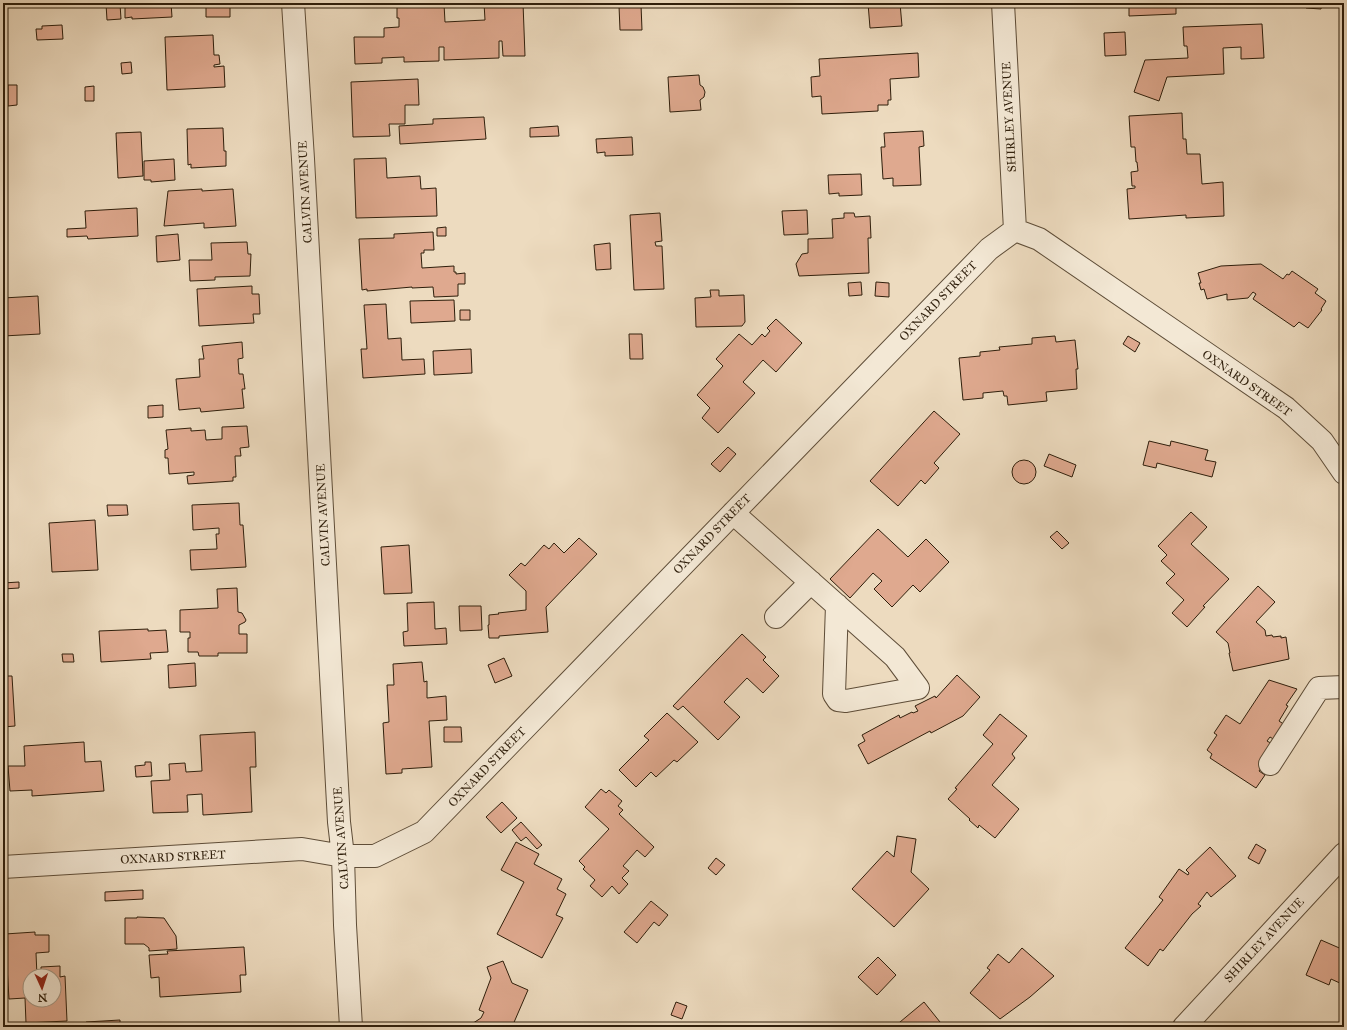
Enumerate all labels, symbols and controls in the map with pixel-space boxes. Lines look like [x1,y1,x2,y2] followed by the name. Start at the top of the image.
[999,61,1019,173] street label: SHIRLEY AVENUE
[295,140,315,244] street label: CALVIN AVENUE
[896,258,980,344] street label: OXNARD STREET
[1200,347,1294,419] street label: OXNARD STREET
[313,463,333,567] street label: CALVIN AVENUE
[670,491,754,577] street label: OXNARD STREET
[445,724,529,810] street label: OXNARD STREET
[330,786,352,890] street label: CALVIN AVENUE
[120,847,226,867] street label: OXNARD STREET
[1221,894,1307,985] street label: SHIRLEY AVENUE
[22,968,62,1008] north arrow
[37,991,48,1004] text: N

